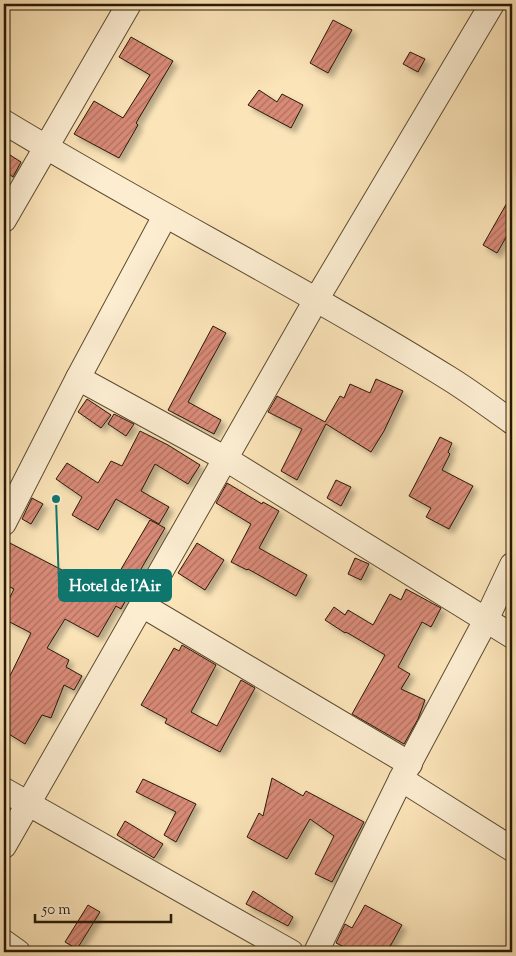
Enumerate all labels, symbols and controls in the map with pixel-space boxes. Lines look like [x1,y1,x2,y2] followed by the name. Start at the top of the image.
[59,570,171,601] callout: Hotel de l'Air
[69,576,162,599] text: Hotel de l'Air
[35,891,171,923] scale bar
[41,900,71,921] text: 50 m

